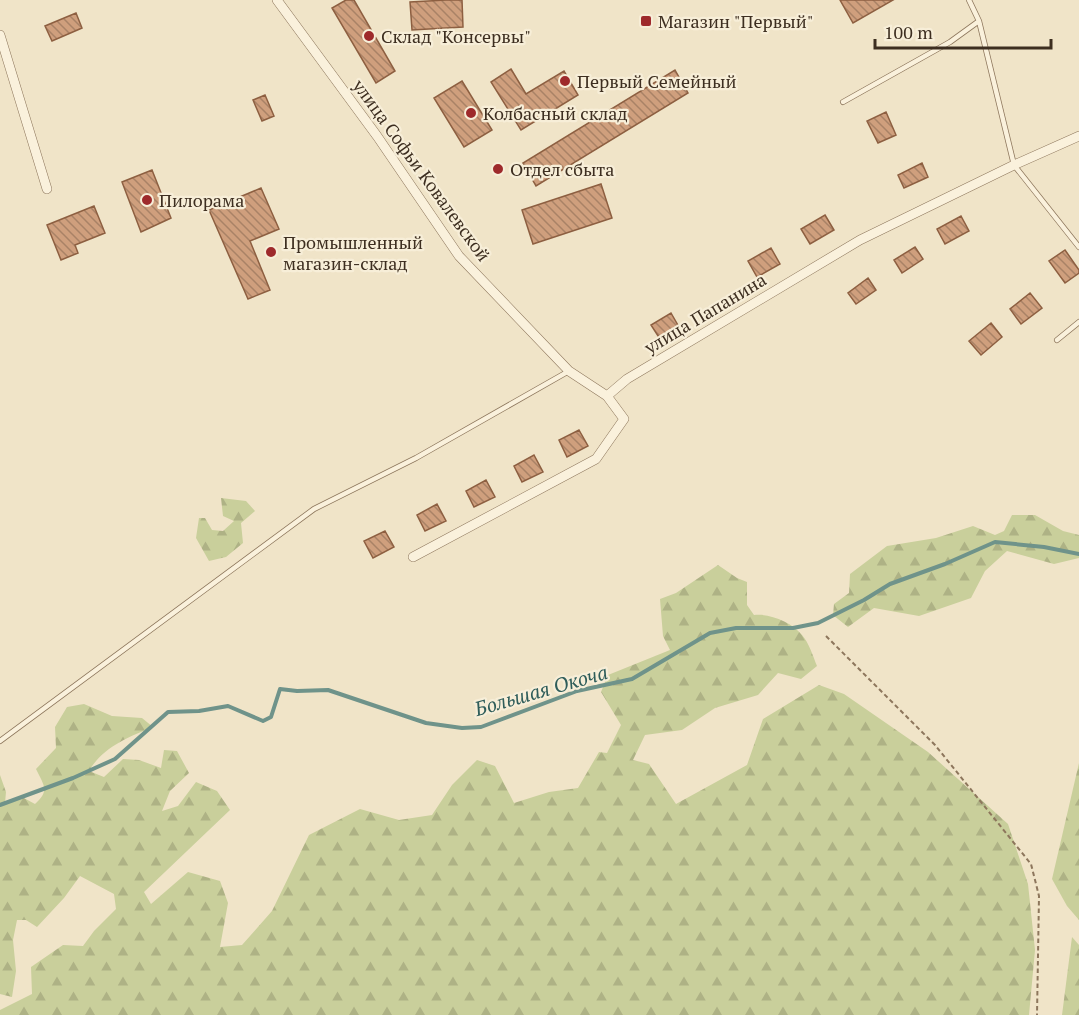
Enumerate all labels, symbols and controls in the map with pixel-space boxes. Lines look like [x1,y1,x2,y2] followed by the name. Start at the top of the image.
[658,9,814,33] place label: Магазин "Первый"
[875,12,1050,50] scale bar
[639,14,653,28] marker: Магазин "Первый"
[884,20,933,44] text: 100 m
[381,24,531,48] place label: Склад "Консервы"
[362,29,376,43] marker: Склад "Консервы"
[577,69,736,93] place label: Первый Семейный
[347,73,496,266] street label: улица Софьи Ковалевской
[558,74,572,88] marker: Первый Семейный
[483,101,628,125] place label: Колбасный склад
[464,106,478,120] marker: Колбасный склад
[510,157,614,181] place label: Отдел сбыта
[491,162,505,176] marker: Отдел сбыта
[159,188,244,212] place label: Пилорама
[140,193,154,207] marker: Пилорама
[283,230,423,275] place label: Промышленный магазин-склад
[264,245,278,259] marker: Промышленный магазин-склад
[639,267,770,359] street label: улица Папанина
[470,658,611,722] water label: Большая Окоча

